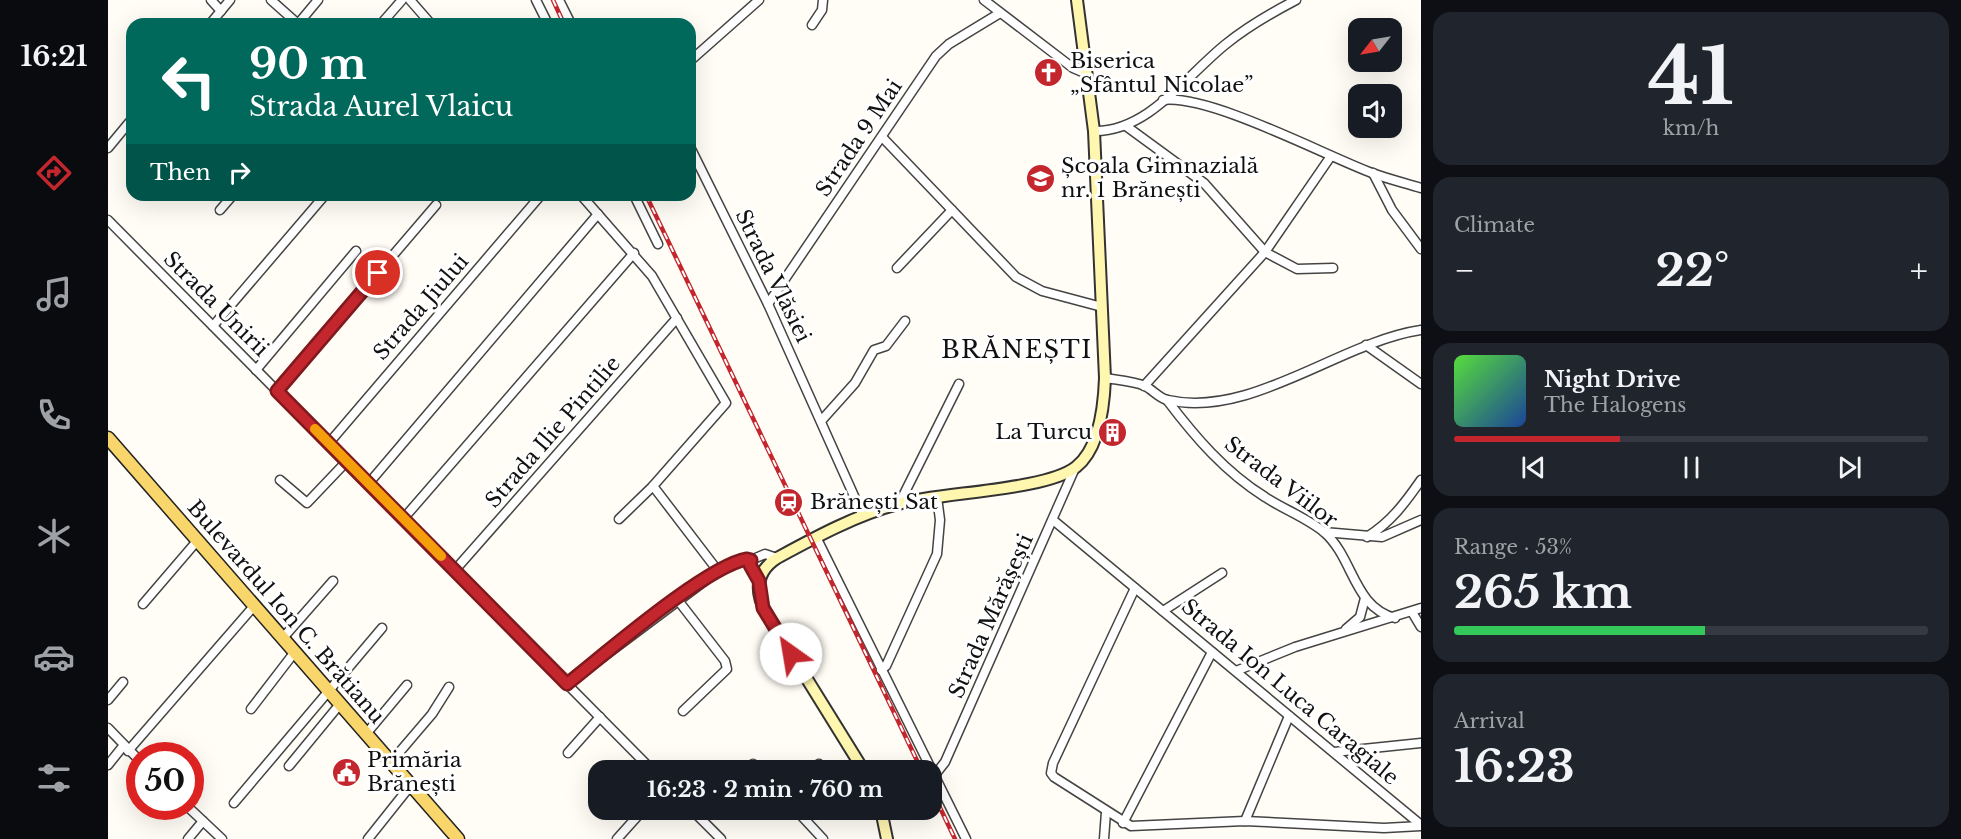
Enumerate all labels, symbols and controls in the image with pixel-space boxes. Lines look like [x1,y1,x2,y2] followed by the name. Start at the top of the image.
[1348,18,1402,72] north arrow
[1348,18,1402,138] map controls
[1648,28,1734,125] text: 41
[249,38,367,90] text: 90 m
[21,40,88,73] text: 16:21
[150,42,228,120] icon: left
[1070,48,1253,98] place label: Biserica „Sfântul Nicolae”
[1033,57,1065,89] church icon: Biserica „Sfântul Nicolae”
[810,74,908,202] street label: Strada 9 Mai
[1348,84,1402,138] button: sound
[249,90,513,123] text: Strada Aurel Vlaicu
[1663,116,1719,140] text: km/h
[33,152,75,194] icon: directions
[1061,153,1259,203] place label: Școala Gimnazială nr. 1 Brănești
[223,156,256,189] icon: right
[150,159,211,186] text: Then
[1024,162,1056,194] school or university icon: Școala Gimnazială nr. 1 Brănești
[730,205,816,347] street label: Strada Vlăsiei
[1454,213,1535,237] text: Climate
[1656,242,1729,298] text: 22°
[158,246,274,362] street label: Strada Unirii
[352,247,403,298] pin
[368,249,474,365] street label: Strada Jiului
[1454,250,1475,291] text: −
[1910,250,1928,291] text: +
[361,256,394,289] icon: arrive
[33,273,75,315] icon: music
[941,335,1093,364] district label: BRĂNEȘTI
[480,351,626,513] street label: Strada Ilie Pintilie
[1544,366,1681,393] text: Night Drive
[1544,393,1686,417] text: The Halogens
[33,394,75,436] icon: phone
[1097,416,1129,448] building icon: La Turcu
[995,419,1092,445] place label: La Turcu
[1219,431,1343,533] street label: Strada Viilor
[1517,451,1550,484] icon: previous
[1675,451,1708,484] icon: pause
[1833,451,1866,484] icon: next
[773,486,805,518] station icon: Brănești Sat
[810,489,938,515] place label: Brănești Sat
[182,495,390,729] street label: Bulevardul Ion C. Brătianu
[33,515,75,557] icon: climate
[943,530,1039,702] street label: Strada Mărășești
[1454,535,1572,559] text: Range · 53%
[1454,564,1632,620] text: 265 km
[1176,594,1404,790] street label: Strada Ion Luca Caragiale
[759,622,823,686] position arrow
[33,636,75,678] icon: car
[1454,709,1525,733] text: Arrival
[1454,738,1575,794] text: 16:23
[126,742,204,820] speed limit sign: 50
[367,747,462,797] place label: Primăria Brănești
[330,756,362,788] public building icon: Primăria Brănești
[33,757,75,799] icon: filters
[647,776,883,803] text: 16:23 · 2 min · 760 m

